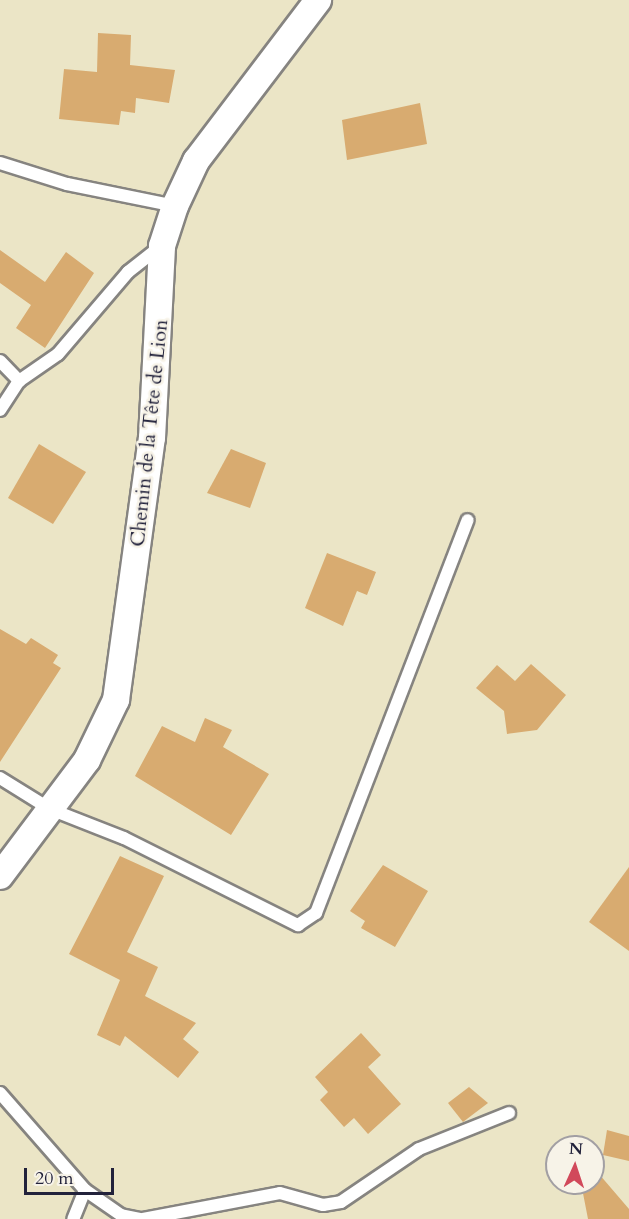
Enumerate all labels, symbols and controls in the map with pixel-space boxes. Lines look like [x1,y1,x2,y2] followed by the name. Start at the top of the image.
[125,318,173,548] street label: Chemin de la Tête de Lion
[545,1135,605,1195] north arrow
[568,1138,583,1160] text: N
[27,1156,117,1194] scale bar
[35,1166,74,1191] text: 20 m

